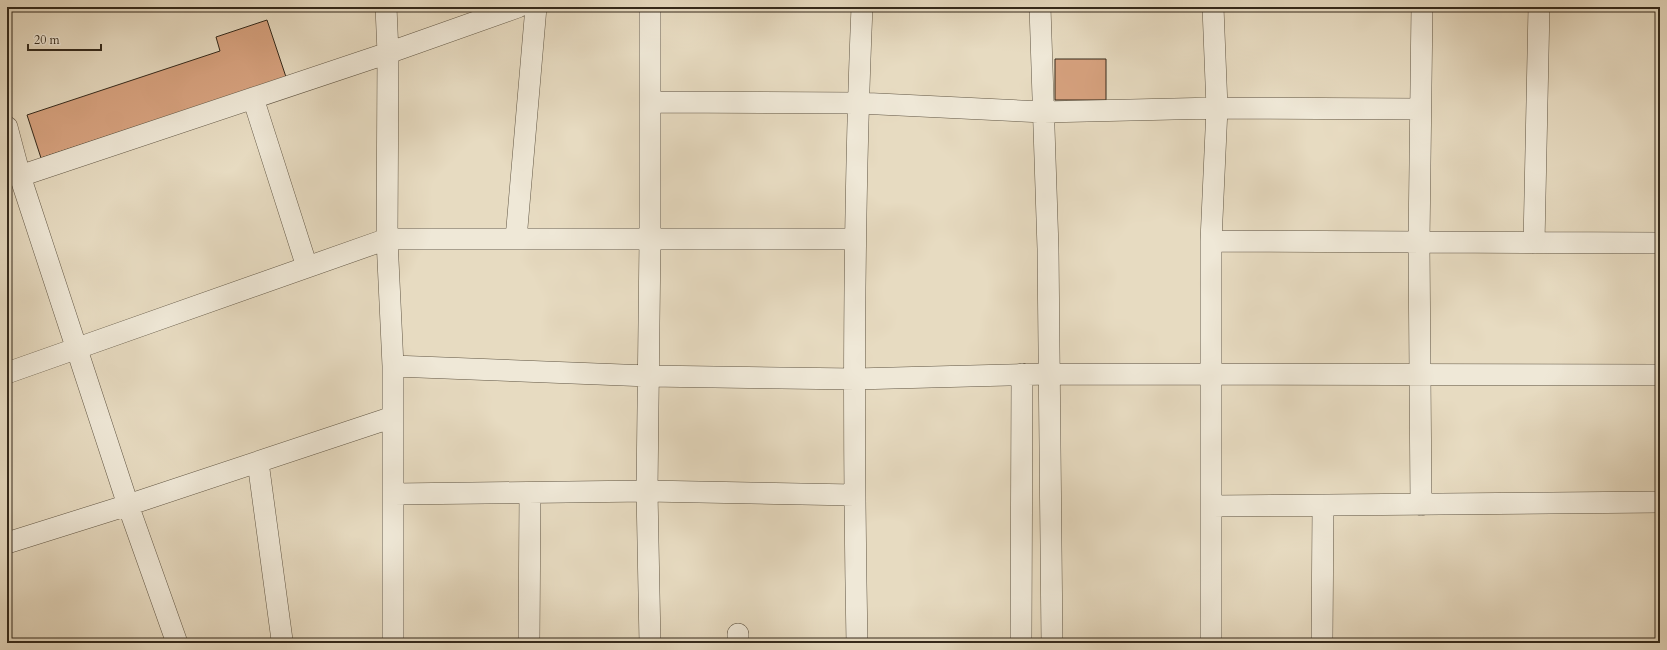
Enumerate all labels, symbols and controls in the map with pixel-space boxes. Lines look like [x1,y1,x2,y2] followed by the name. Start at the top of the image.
[28,26,101,52] scale bar
[34,32,61,48] text: 20 m

